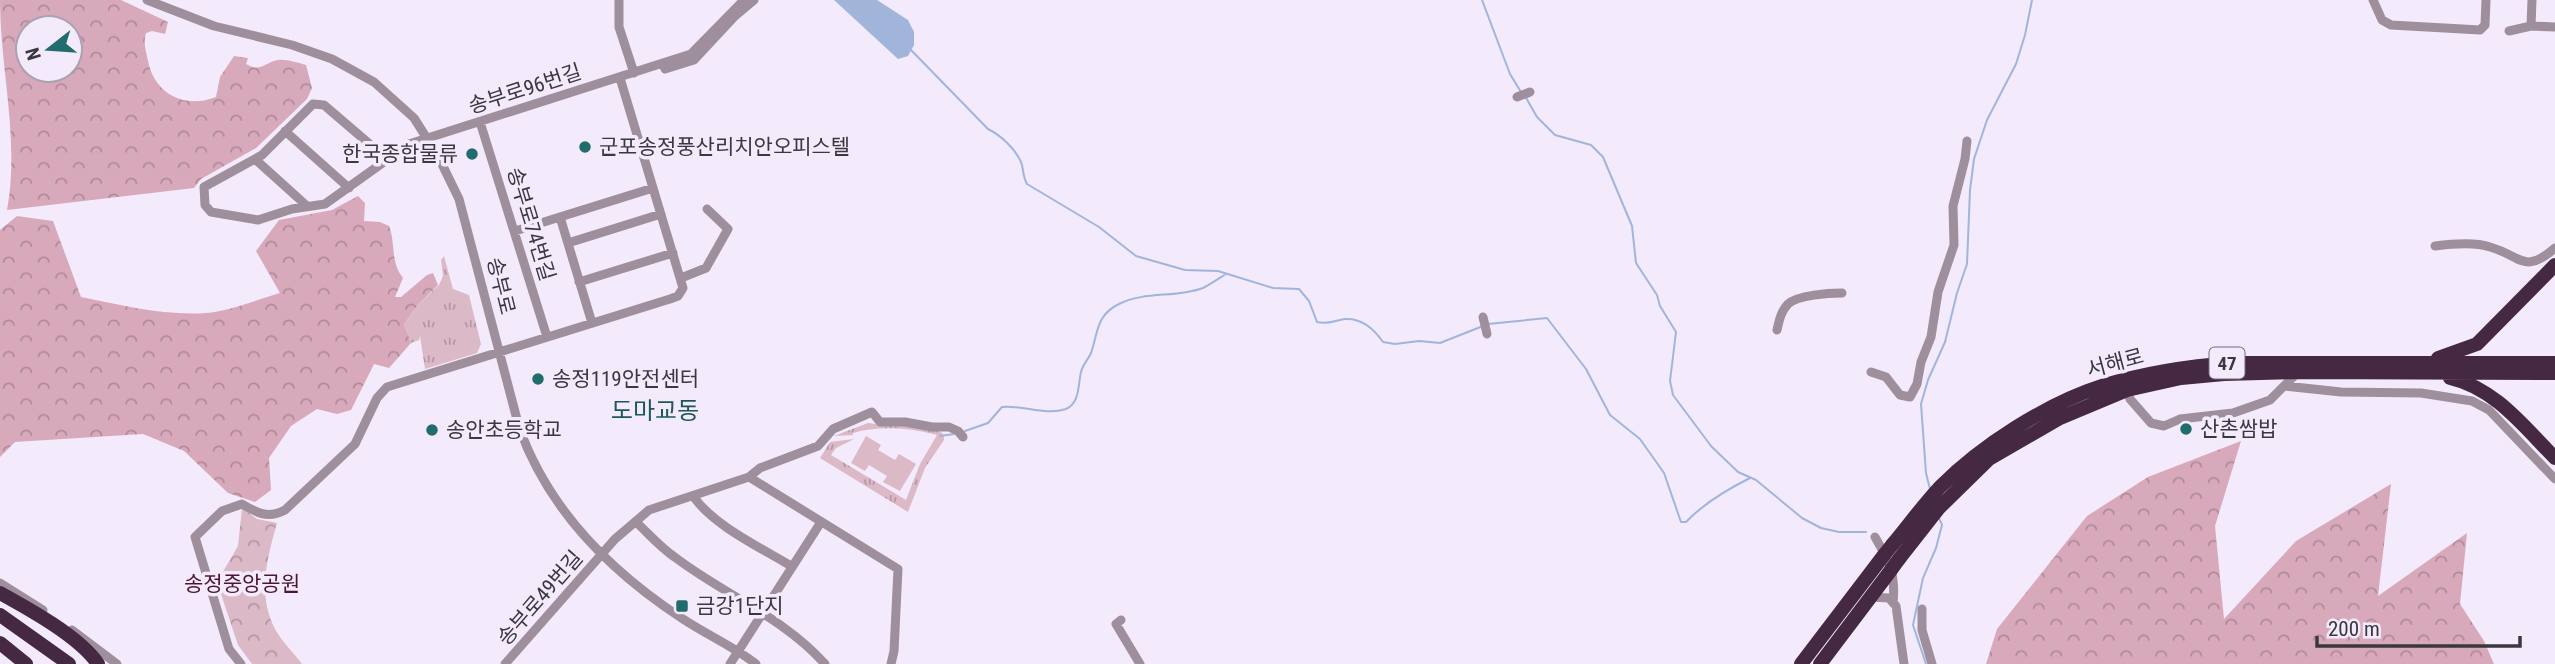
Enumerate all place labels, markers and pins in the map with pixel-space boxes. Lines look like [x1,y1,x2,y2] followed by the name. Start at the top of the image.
[599,135,850,159] place label: 군포송정풍산리치안오피스텔
[577,139,593,155] marker: 군포송정풍산리치안오피스텔
[342,142,458,166] place label: 한국종합물류
[464,146,480,162] marker: 한국종합물류
[552,367,699,391] place label: 송정119안전센터
[530,371,546,387] marker: 송정119안전센터
[2200,417,2277,441] place label: 산촌쌈밥
[446,418,562,442] place label: 송안초등학교
[2178,421,2194,437] marker: 산촌쌈밥
[424,422,440,438] marker: 송안초등학교
[696,594,784,618] place label: 금강1단지
[674,598,690,614] marker: 금강1단지

